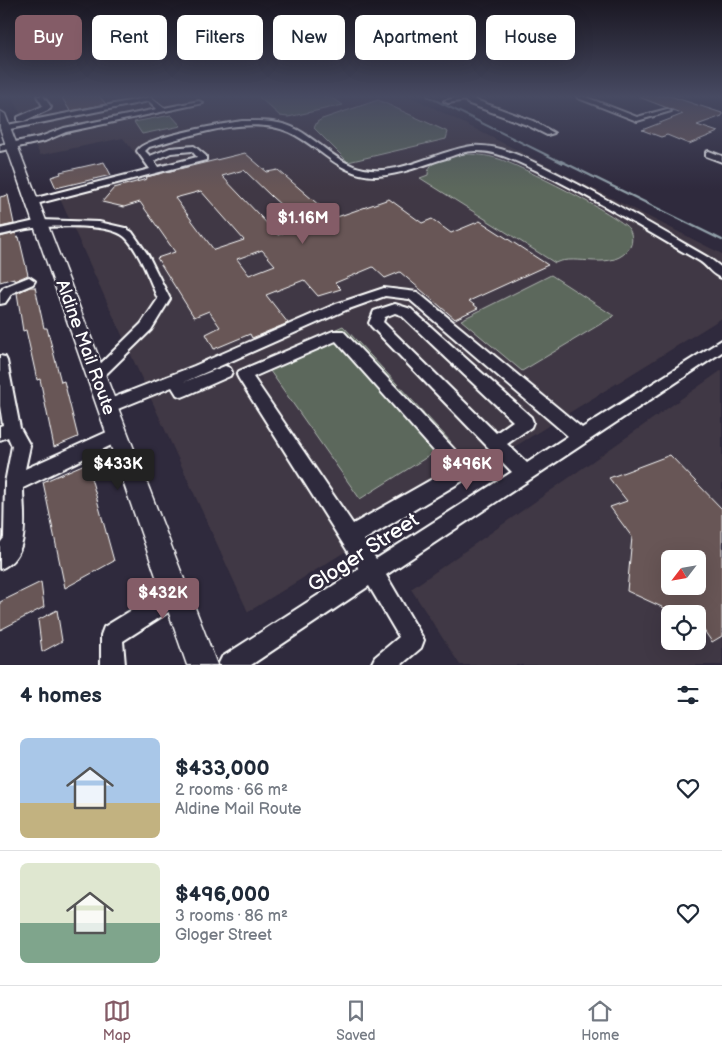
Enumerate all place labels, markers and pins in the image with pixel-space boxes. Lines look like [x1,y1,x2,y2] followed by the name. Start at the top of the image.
[262,202,344,245] pin: $1.16M
[83,448,153,491] pin: $433K
[432,448,502,491] pin: $496K
[128,578,198,620] pin: $432K

